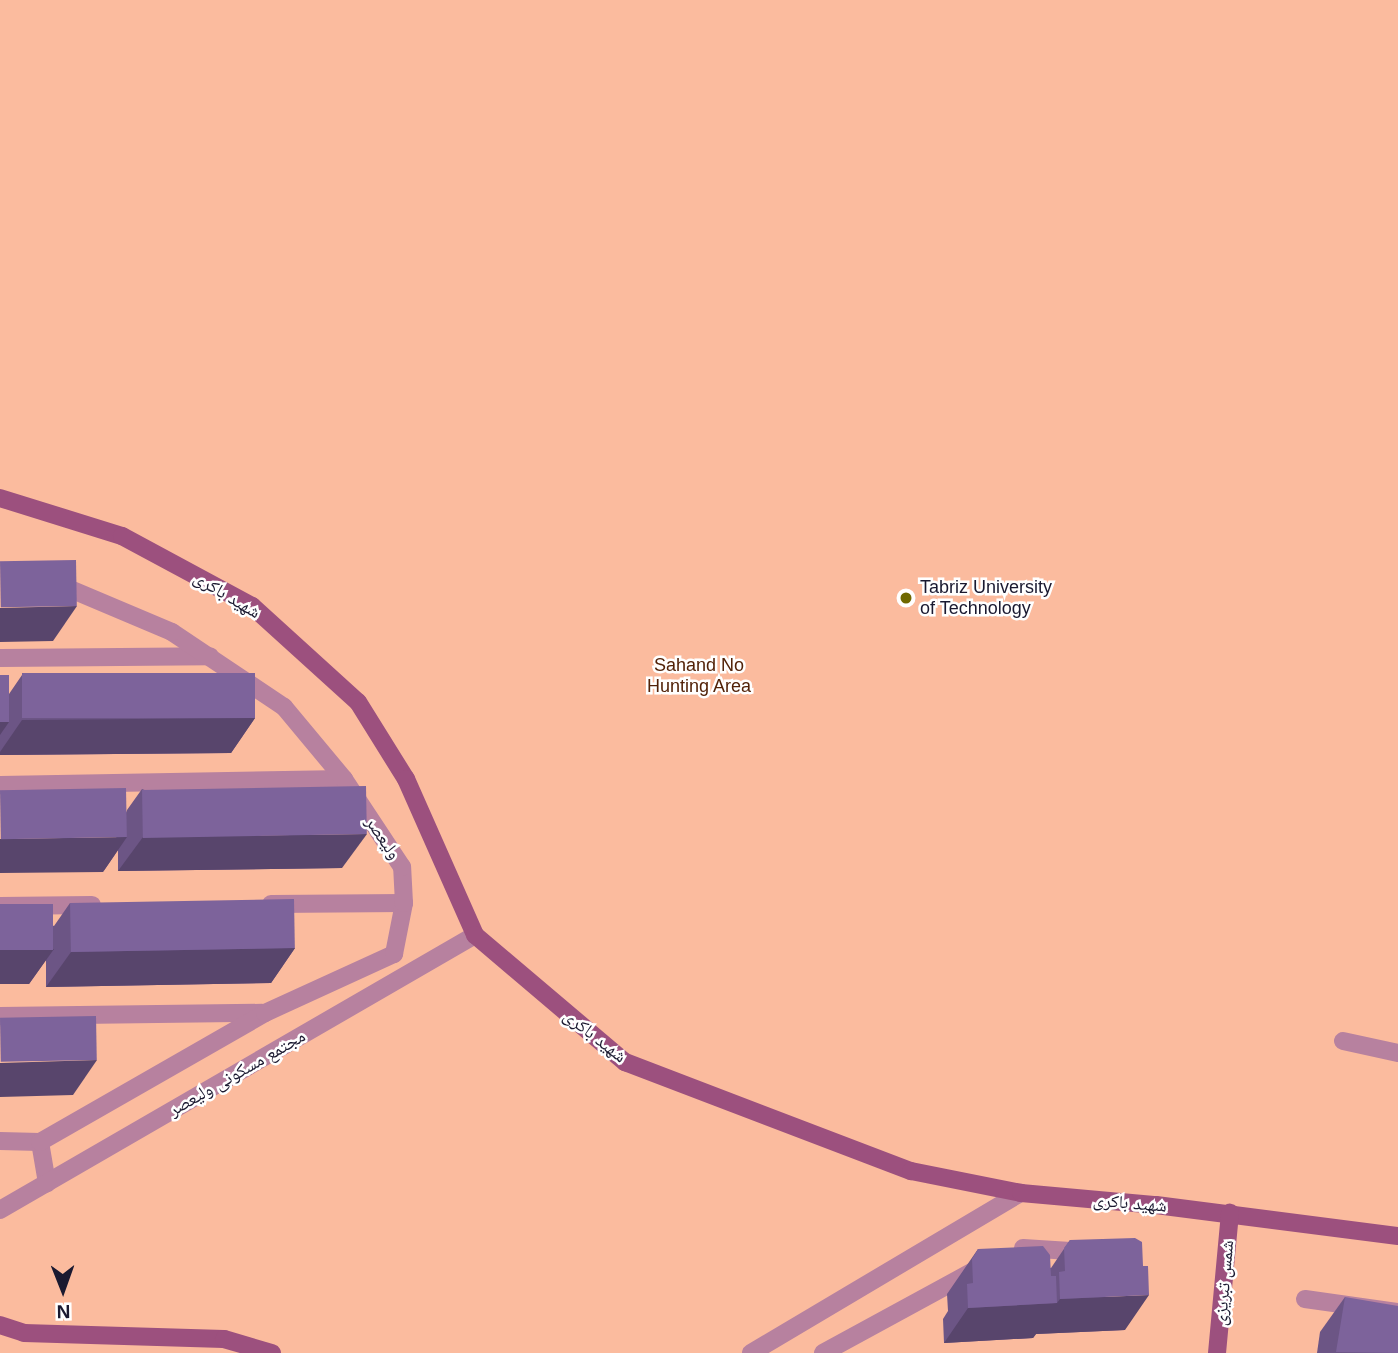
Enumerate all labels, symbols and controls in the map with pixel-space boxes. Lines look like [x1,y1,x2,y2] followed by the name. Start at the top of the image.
[190,567,264,623] street label: شهید باکری
[920,577,1052,620] place label: Tabriz University of Technology
[898,590,914,606] marker: Tabriz University of Technology
[646,655,752,698] park label: Sahand No Hunting Area
[361,812,405,864] street label: ولیعصر
[559,1005,631,1067] street label: شهید باکری
[165,1025,309,1121] street label: مجتمع مسکونی ولیعصر
[1092,1189,1168,1217] street label: شهید باکری
[1209,1239,1239,1327] street label: شمس تبریزی
[28,1255,98,1325] north arrow
[56,1301,70,1322] text: N

